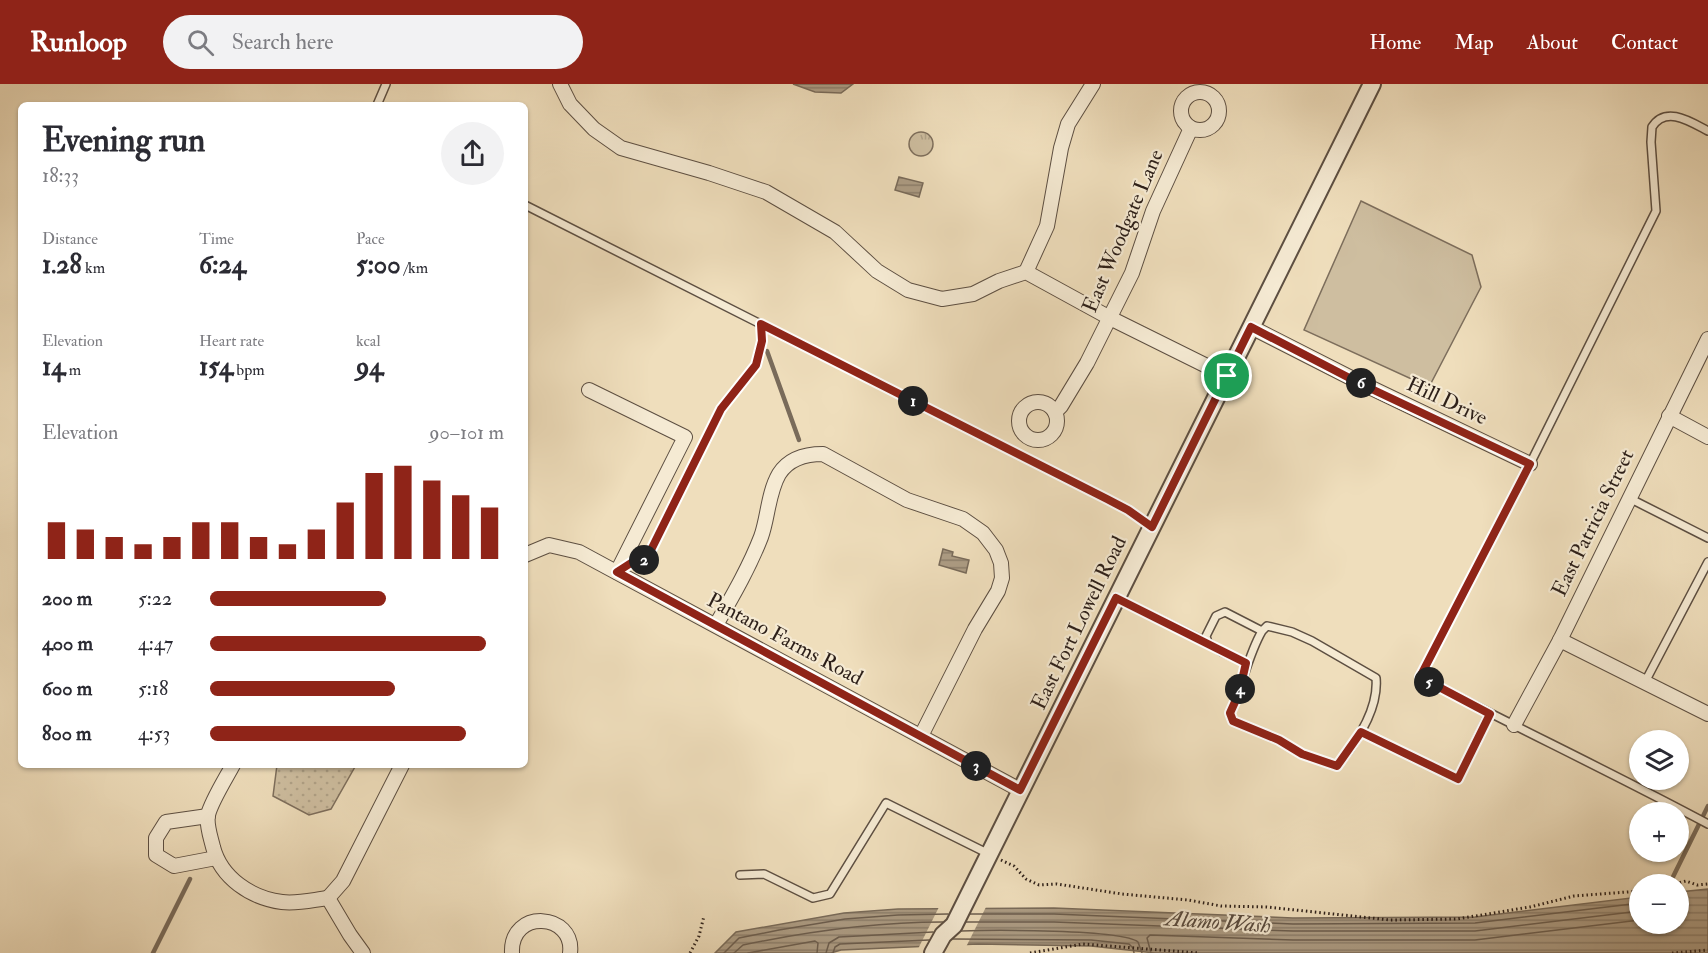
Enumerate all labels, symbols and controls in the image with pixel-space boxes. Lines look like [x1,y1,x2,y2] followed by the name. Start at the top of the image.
[163,15,583,69] search box
[30,25,127,60] text: Runloop
[184,26,217,59] icon: search
[232,28,334,56] text: Search here
[1369,29,1421,56] text: Home
[1454,29,1494,56] text: Map
[1527,29,1578,56] text: About
[1611,29,1678,56] text: Contact
[42,120,205,161] text: Evening run
[441,122,504,185] button: share
[1076,145,1170,317] street label: East Woodgate Lane
[42,163,79,188] text: 18:33
[42,229,98,249] text: Distance
[199,229,234,249] text: Time
[356,229,385,249] text: Pace
[42,249,82,281] text: 1.28
[199,249,246,281] text: 6:24
[356,249,401,281] text: 5:00
[82,258,105,278] text: km
[401,258,428,278] text: /km
[42,331,103,351] text: Elevation
[199,331,264,351] text: Heart rate
[356,331,381,351] text: kcal
[1201,350,1252,401] pin
[42,351,65,383] text: 14
[199,351,233,383] text: 154
[356,351,383,383] text: 94
[1210,359,1243,392] icon: arrive
[65,360,81,380] text: m
[233,360,265,380] text: bpm
[1346,368,1376,398] pin: 6
[1402,371,1492,432] street label: Hill Drive
[1357,373,1365,393] text: 6
[898,386,928,416] pin: 1
[910,391,916,411] text: 1
[42,420,118,445] text: Elevation
[429,420,504,445] text: 90–101 m
[1546,445,1640,601] street label: East Patricia Street
[1025,531,1133,714] street label: East Fort Lowell Road
[629,545,659,575] pin: 2
[640,550,648,570] text: 2
[42,586,92,611] text: 200 m
[138,586,172,611] text: 5:22
[702,587,868,692] street label: Pantano Farms Road
[42,631,93,656] text: 400 m
[138,631,173,656] text: 4:47
[1414,667,1444,697] pin: 5
[1425,672,1433,692] text: 5
[1225,674,1255,704] pin: 4
[42,676,92,701] text: 600 m
[138,676,168,701] text: 5:18
[1236,679,1244,699] text: 4
[42,721,92,746] text: 800 m
[138,721,170,746] text: 4:53
[1629,730,1689,934] map controls
[1629,730,1689,790] button: layers
[961,751,991,781] pin: 3
[973,756,979,776] text: 3
[1629,802,1689,862] button: +
[1629,874,1689,934] button: −
[1162,904,1272,940] water label: Alamo Wash

